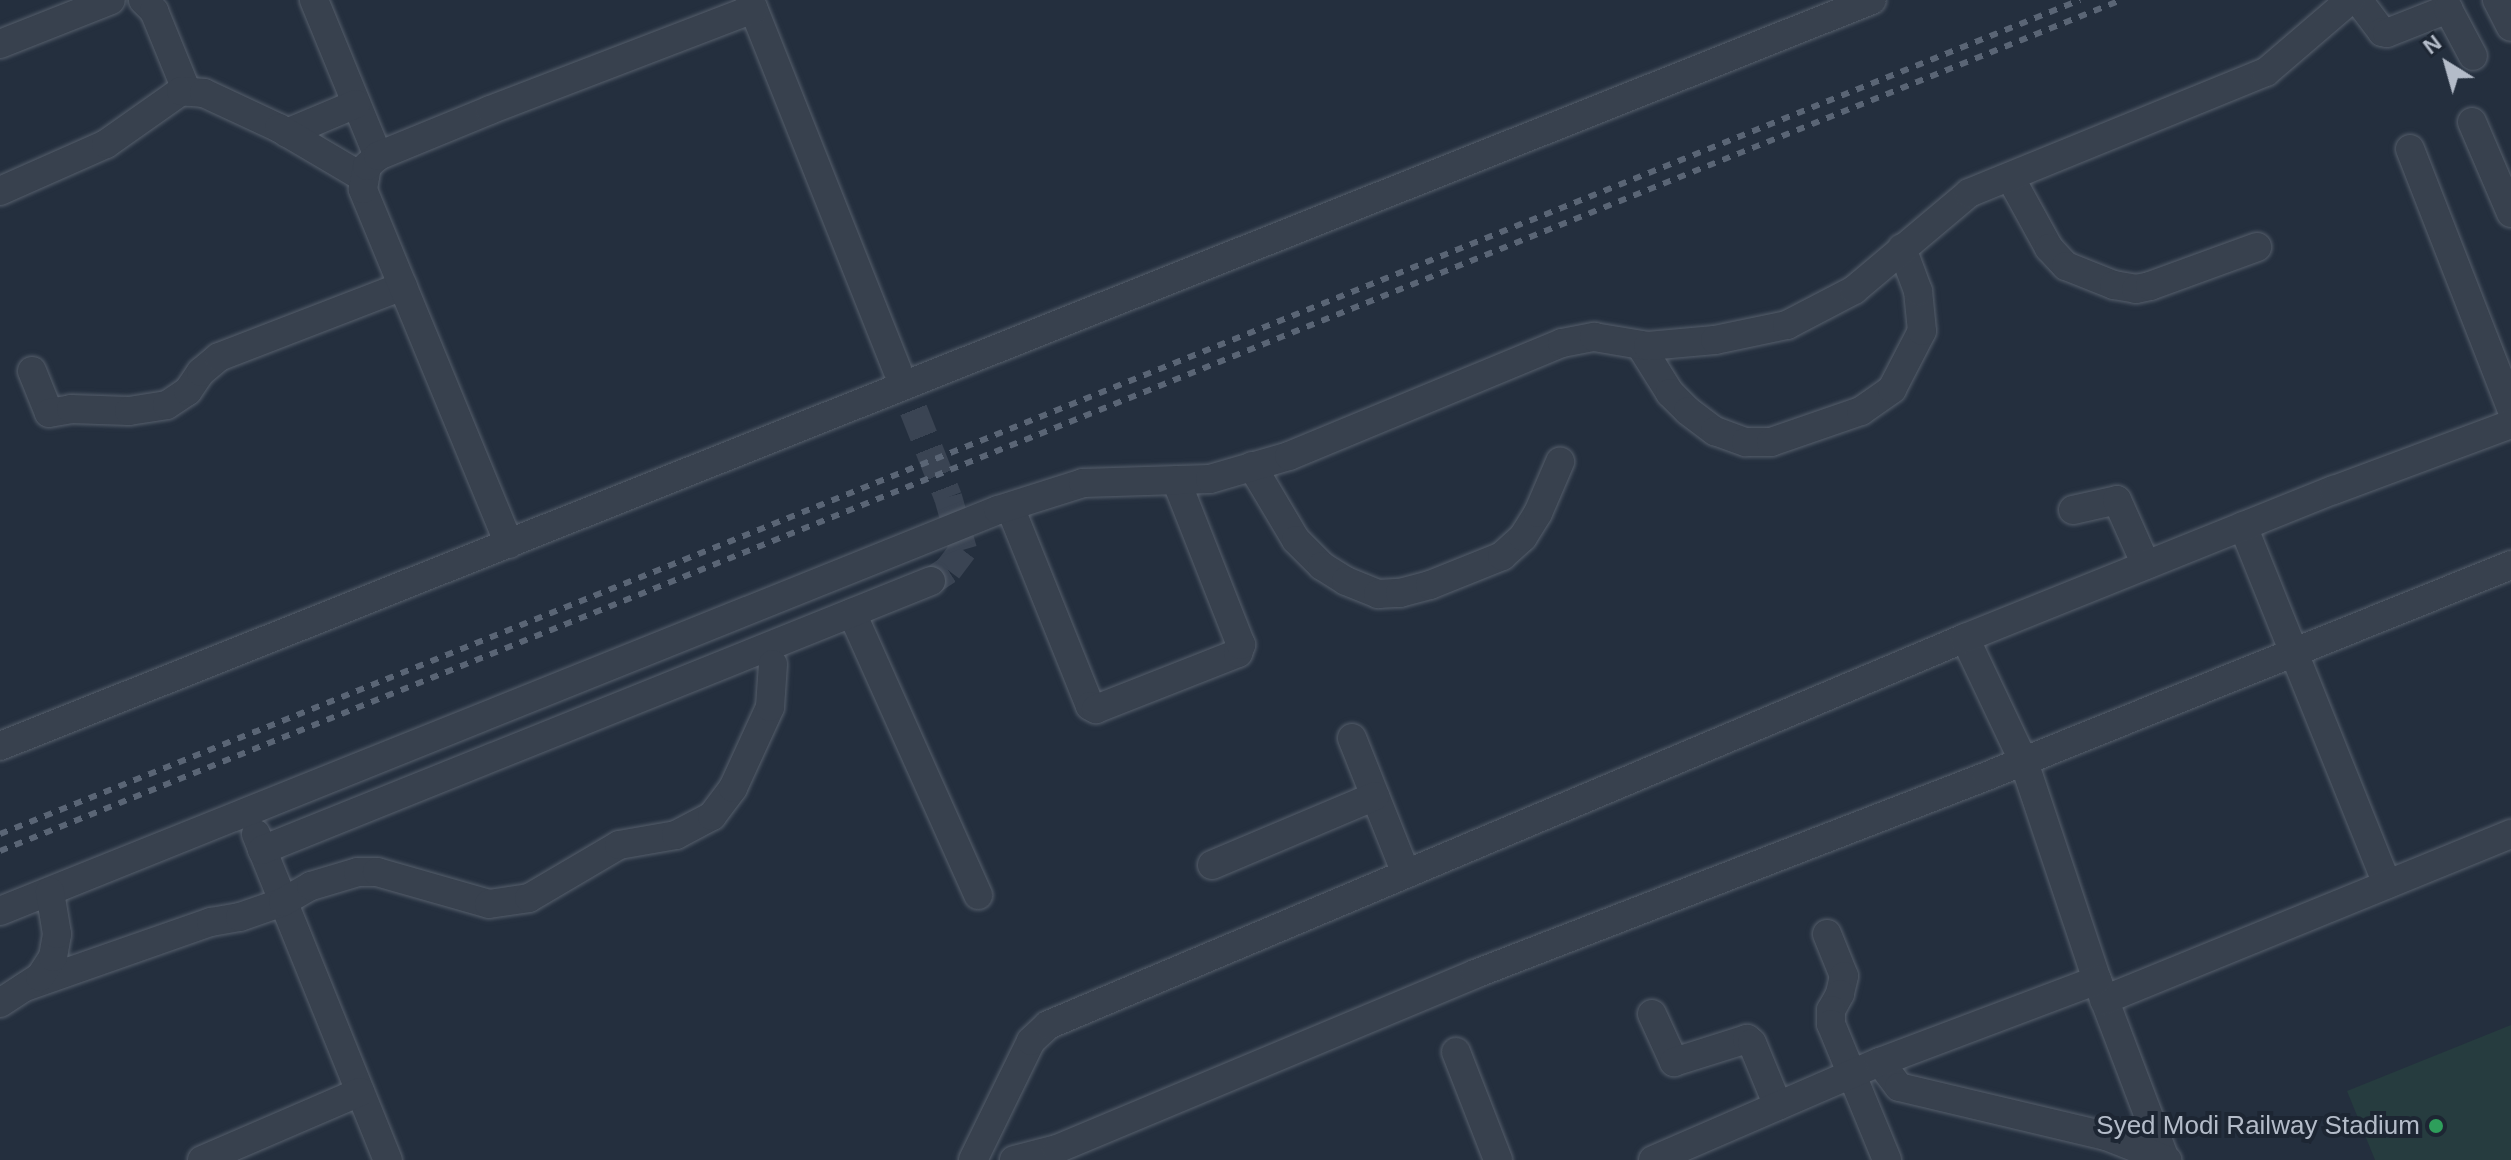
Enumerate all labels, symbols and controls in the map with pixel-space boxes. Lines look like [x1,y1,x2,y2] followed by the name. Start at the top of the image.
[2407,24,2487,104] north arrow
[2418,30,2446,59] text: N
[2096,1110,2420,1142] place label: Syed Modi Railway Stadium
[2427,1117,2445,1135] marker: Syed Modi Railway Stadium

